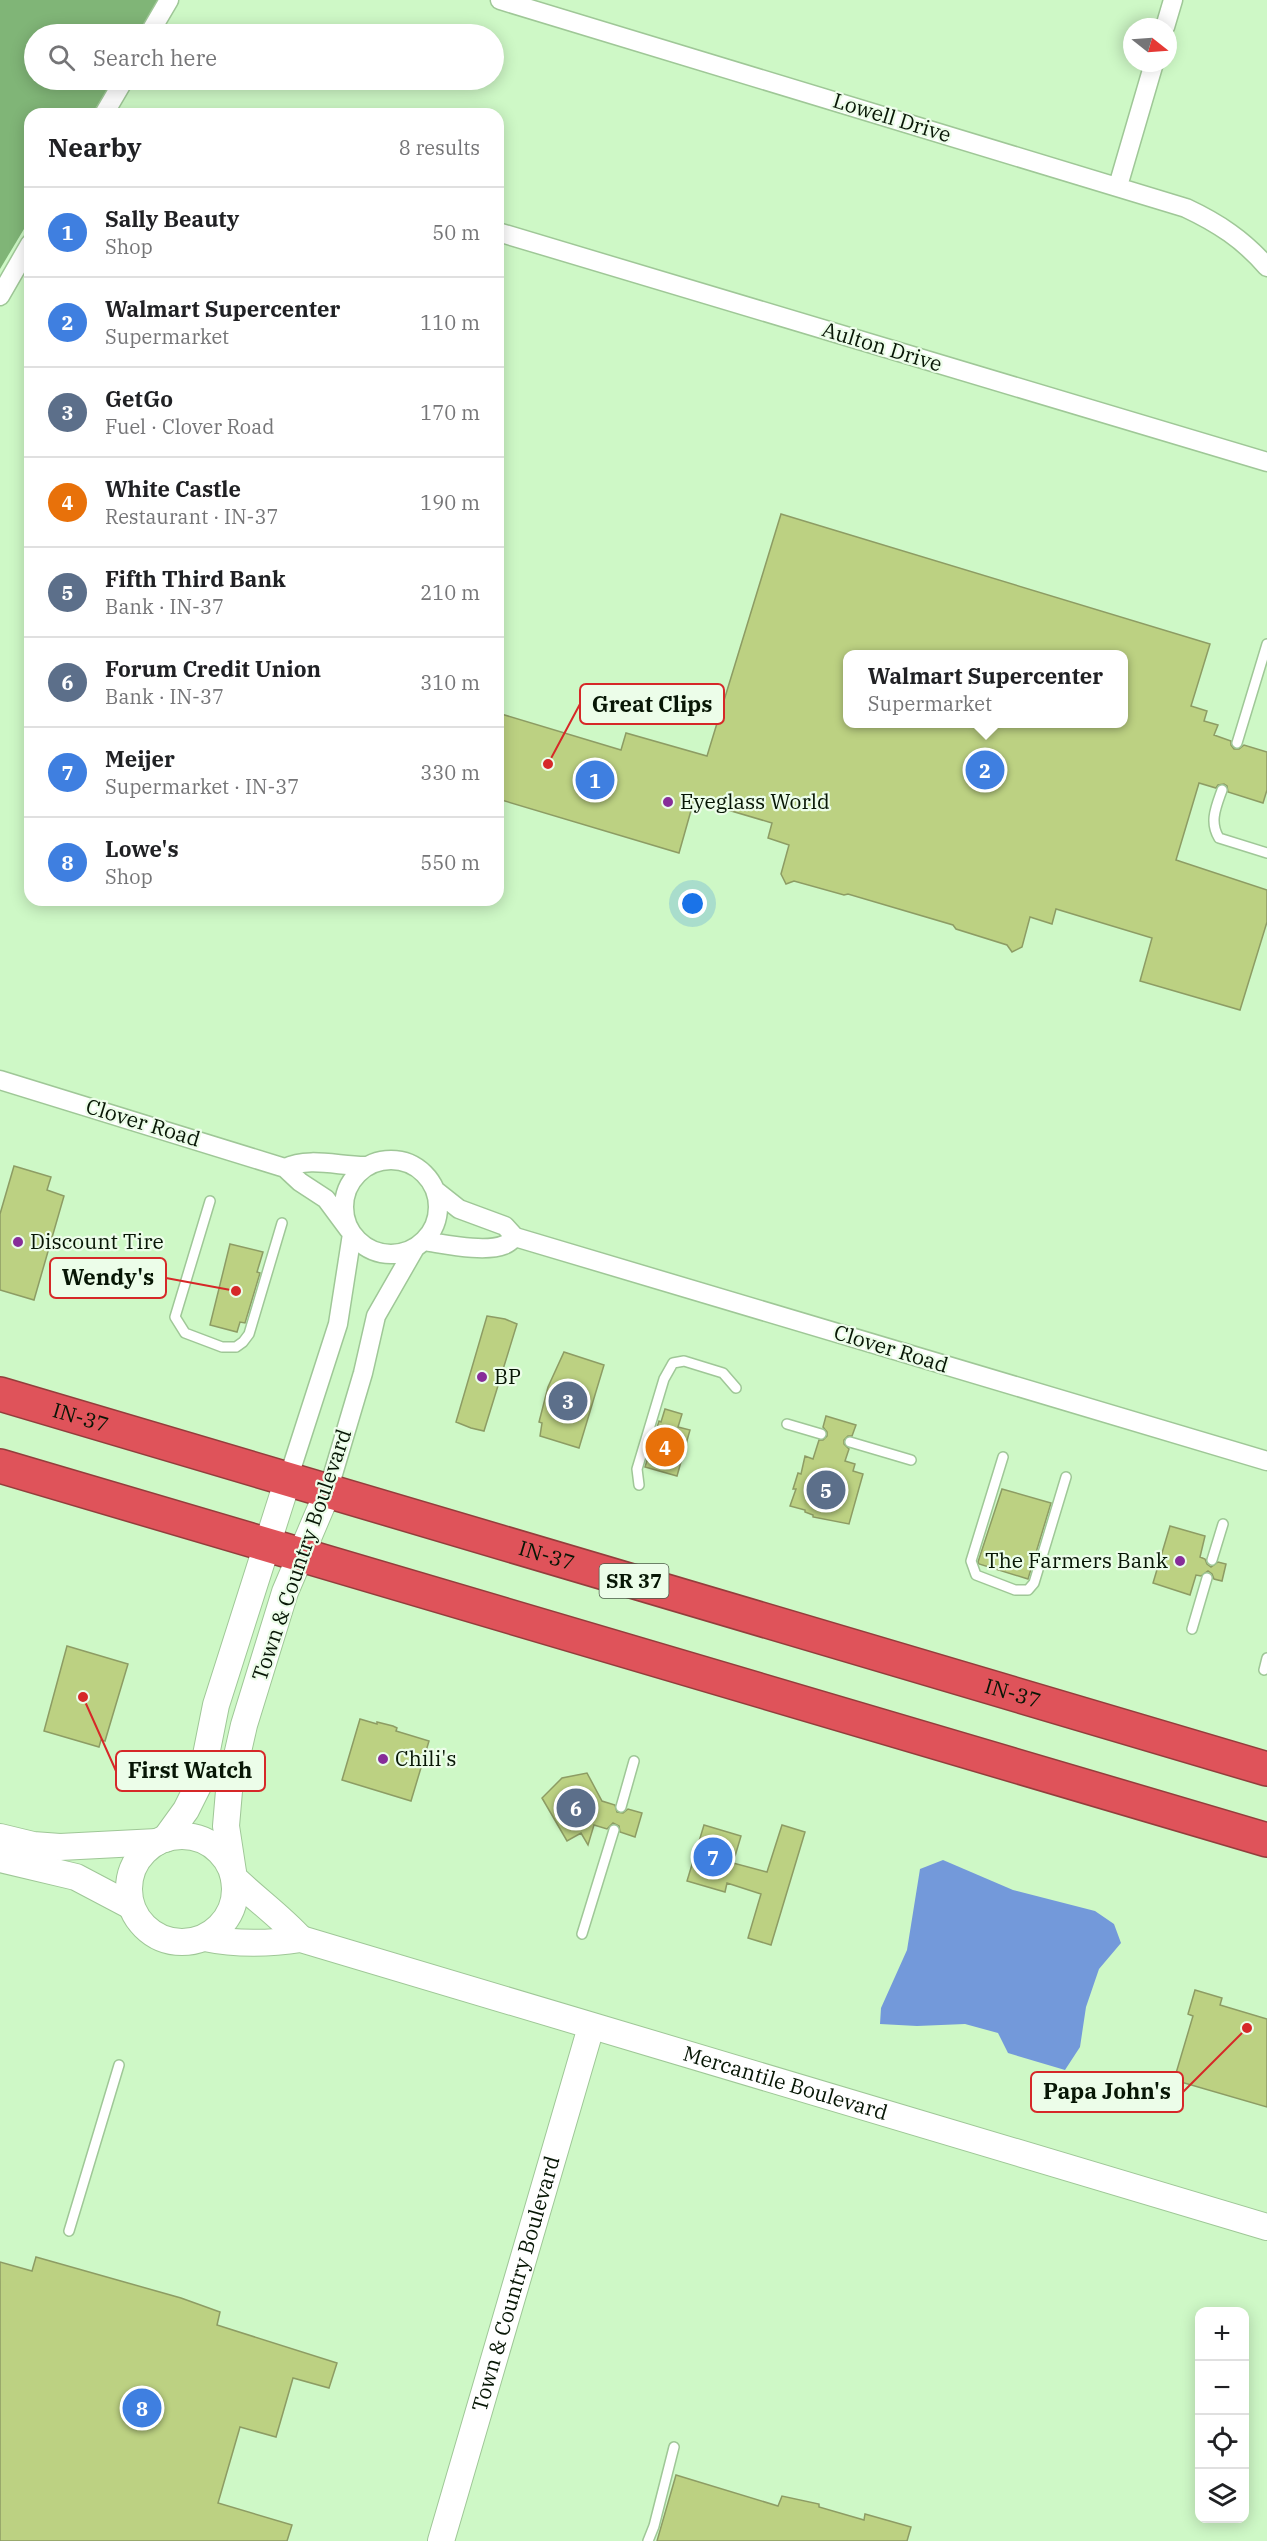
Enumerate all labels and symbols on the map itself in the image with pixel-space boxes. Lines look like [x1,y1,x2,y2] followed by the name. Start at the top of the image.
[1123,18,1177,72] north arrow
[830,86,955,148] street label: Lowell Drive
[819,315,946,378] street label: Aulton Drive
[580,684,724,724] callout: Great Clips
[592,689,712,718] text: Great Clips
[966,748,1004,792] pin: 2
[576,758,614,802] pin: 1
[680,787,830,815] place label: Eyeglass World
[661,795,675,809] marker: Eyeglass World
[678,889,707,918] your location
[83,1091,204,1153] street label: Clover Road
[30,1227,164,1255] place label: Discount Tire
[11,1235,25,1249] marker: Discount Tire
[50,1258,166,1298] callout: Wendy's
[62,1262,154,1291] text: Wendy's
[831,1317,952,1379] street label: Clover Road
[494,1362,521,1390] place label: BP
[475,1370,489,1384] marker: BP
[548,1378,588,1424] pin: 3
[49,1395,112,1438] street label: IN-37
[646,1424,684,1470] pin: 4
[245,1425,357,1684] street label: Town & Country Boulevard
[806,1468,846,1512] pin: 5
[515,1533,578,1576] street label: IN-37
[985,1546,1169,1574] place label: The Farmers Bank
[1173,1554,1187,1568] marker: The Farmers Bank
[600,1564,668,1598] road number: SR 37
[982,1671,1044,1714] street label: IN-37
[395,1744,457,1772] place label: Chili's
[116,1751,265,1791] callout: First Watch
[376,1752,390,1766] marker: Chili's
[128,1755,252,1784] text: First Watch
[556,1786,596,1830] pin: 6
[694,1834,732,1880] pin: 7
[680,2039,892,2126] street label: Mercantile Boulevard
[1031,2072,1183,2112] callout: Papa John's
[1043,2076,1171,2105] text: Papa John's
[465,2152,566,2415] street label: Town & Country Boulevard
[122,2386,162,2430] pin: 8

